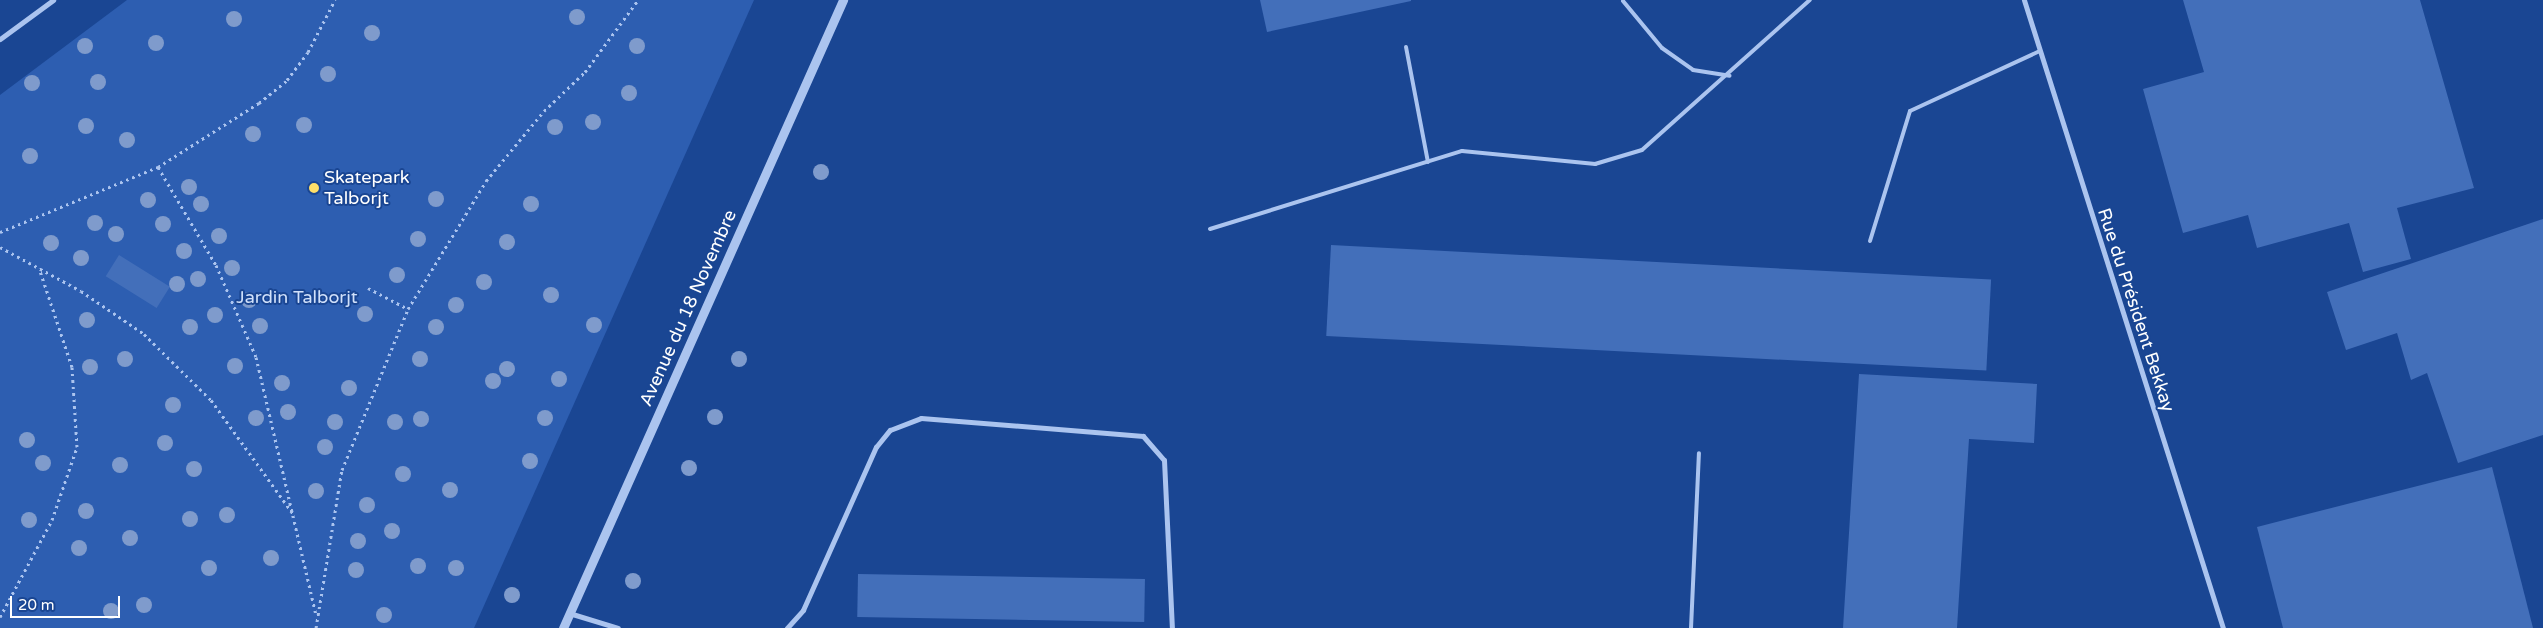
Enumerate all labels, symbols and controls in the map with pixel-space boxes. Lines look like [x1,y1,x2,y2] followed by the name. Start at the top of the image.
[324,167,410,210] place label: Skatepark Talborjt
[308,182,320,194] marker: Skatepark Talborjt
[2093,205,2179,415] street label: Rue du Président Bekkay
[635,206,741,410] street label: Avenue du 18 Novembre
[236,286,358,308] park label: Jardin Talborjt
[12,586,122,618] scale bar
[18,596,55,614] text: 20 m

